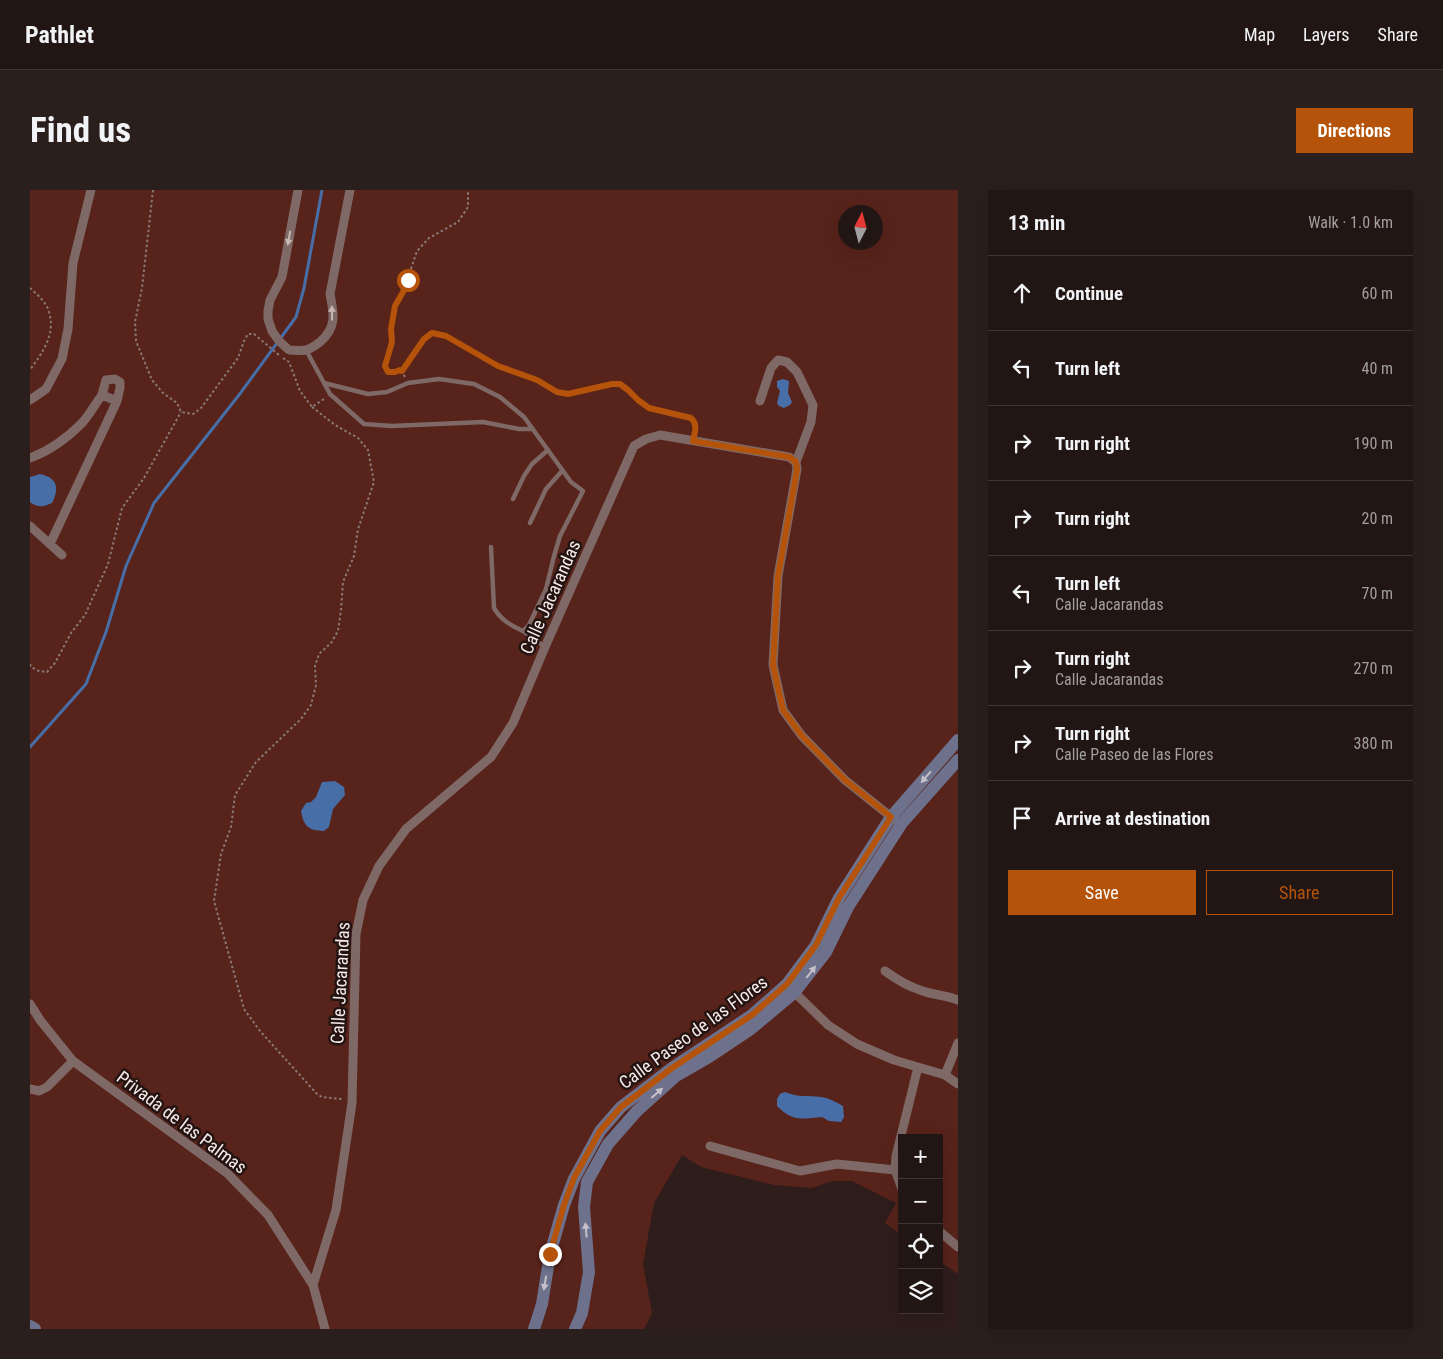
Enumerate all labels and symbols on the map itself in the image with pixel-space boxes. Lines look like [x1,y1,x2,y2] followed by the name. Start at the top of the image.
[838,205,883,250] north arrow
[285,230,293,246] one-way arrow
[397,269,420,292] route start
[328,305,336,321] one-way arrow
[516,537,584,657] street label: Calle Jacarandas
[920,770,932,782] one-way arrow
[326,921,354,1045] street label: Calle Jacarandas
[805,965,816,978] one-way arrow
[615,971,771,1093] street label: Calle Paseo de las Flores
[113,1066,251,1178] street label: Privada de las Palmas
[650,1087,662,1099] one-way arrow
[582,1222,590,1238] one-way arrow
[539,1243,562,1266] route end
[541,1275,549,1291] one-way arrow

